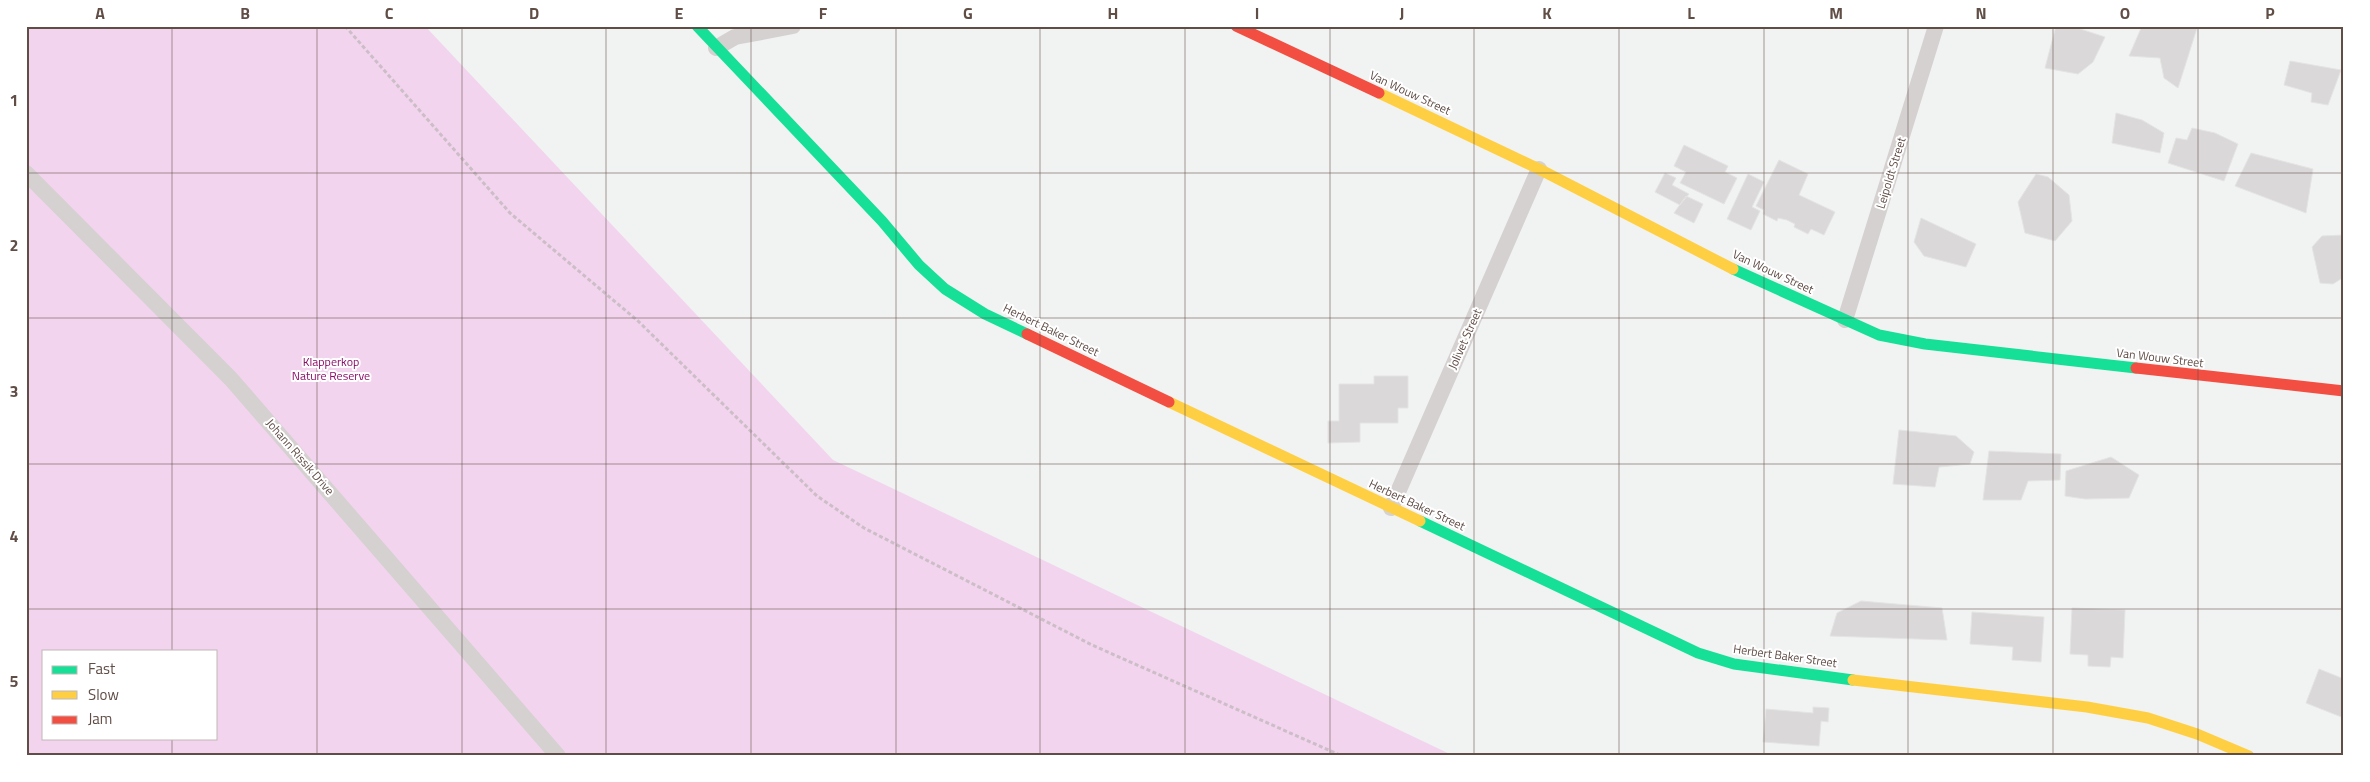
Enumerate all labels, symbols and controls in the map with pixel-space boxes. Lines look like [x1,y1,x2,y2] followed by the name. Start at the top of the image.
[95,1,105,25] text: A
[240,1,250,25] text: B
[385,1,394,25] text: C
[529,1,539,25] text: D
[675,1,684,25] text: E
[819,1,828,25] text: F
[963,1,973,25] text: G
[1108,1,1118,25] text: H
[1255,1,1259,25] text: I
[1400,1,1404,25] text: J
[1542,1,1552,25] text: K
[1687,1,1695,25] text: L
[1829,1,1843,25] text: M
[1975,1,1987,25] text: N
[2120,1,2130,25] text: O
[2265,1,2275,25] text: P
[1367,65,1455,120] street label: Van Wouw Street
[10,88,18,112] text: 1
[1871,134,1911,211] street label: Leipoldt Street
[10,233,18,257] text: 2
[1730,244,1818,299] street label: Van Wouw Street
[1000,298,1103,361] street label: Herbert Baker Street
[1443,305,1487,372] street label: Jolivet Street
[2115,343,2205,372] street label: Van Wouw Street
[292,352,370,385] park label: Klapperkop Nature Reserve
[10,379,18,403] text: 3
[262,414,339,499] street label: Johann Rissik Drive
[1366,474,1469,536] street label: Herbert Baker Street
[10,524,19,548] text: 4
[1732,639,1839,672] street label: Herbert Baker Street
[42,650,218,740] legend
[88,657,116,680] text: Fast
[10,669,19,693] text: 5
[88,683,119,706] text: Slow
[88,707,112,730] text: Jam

